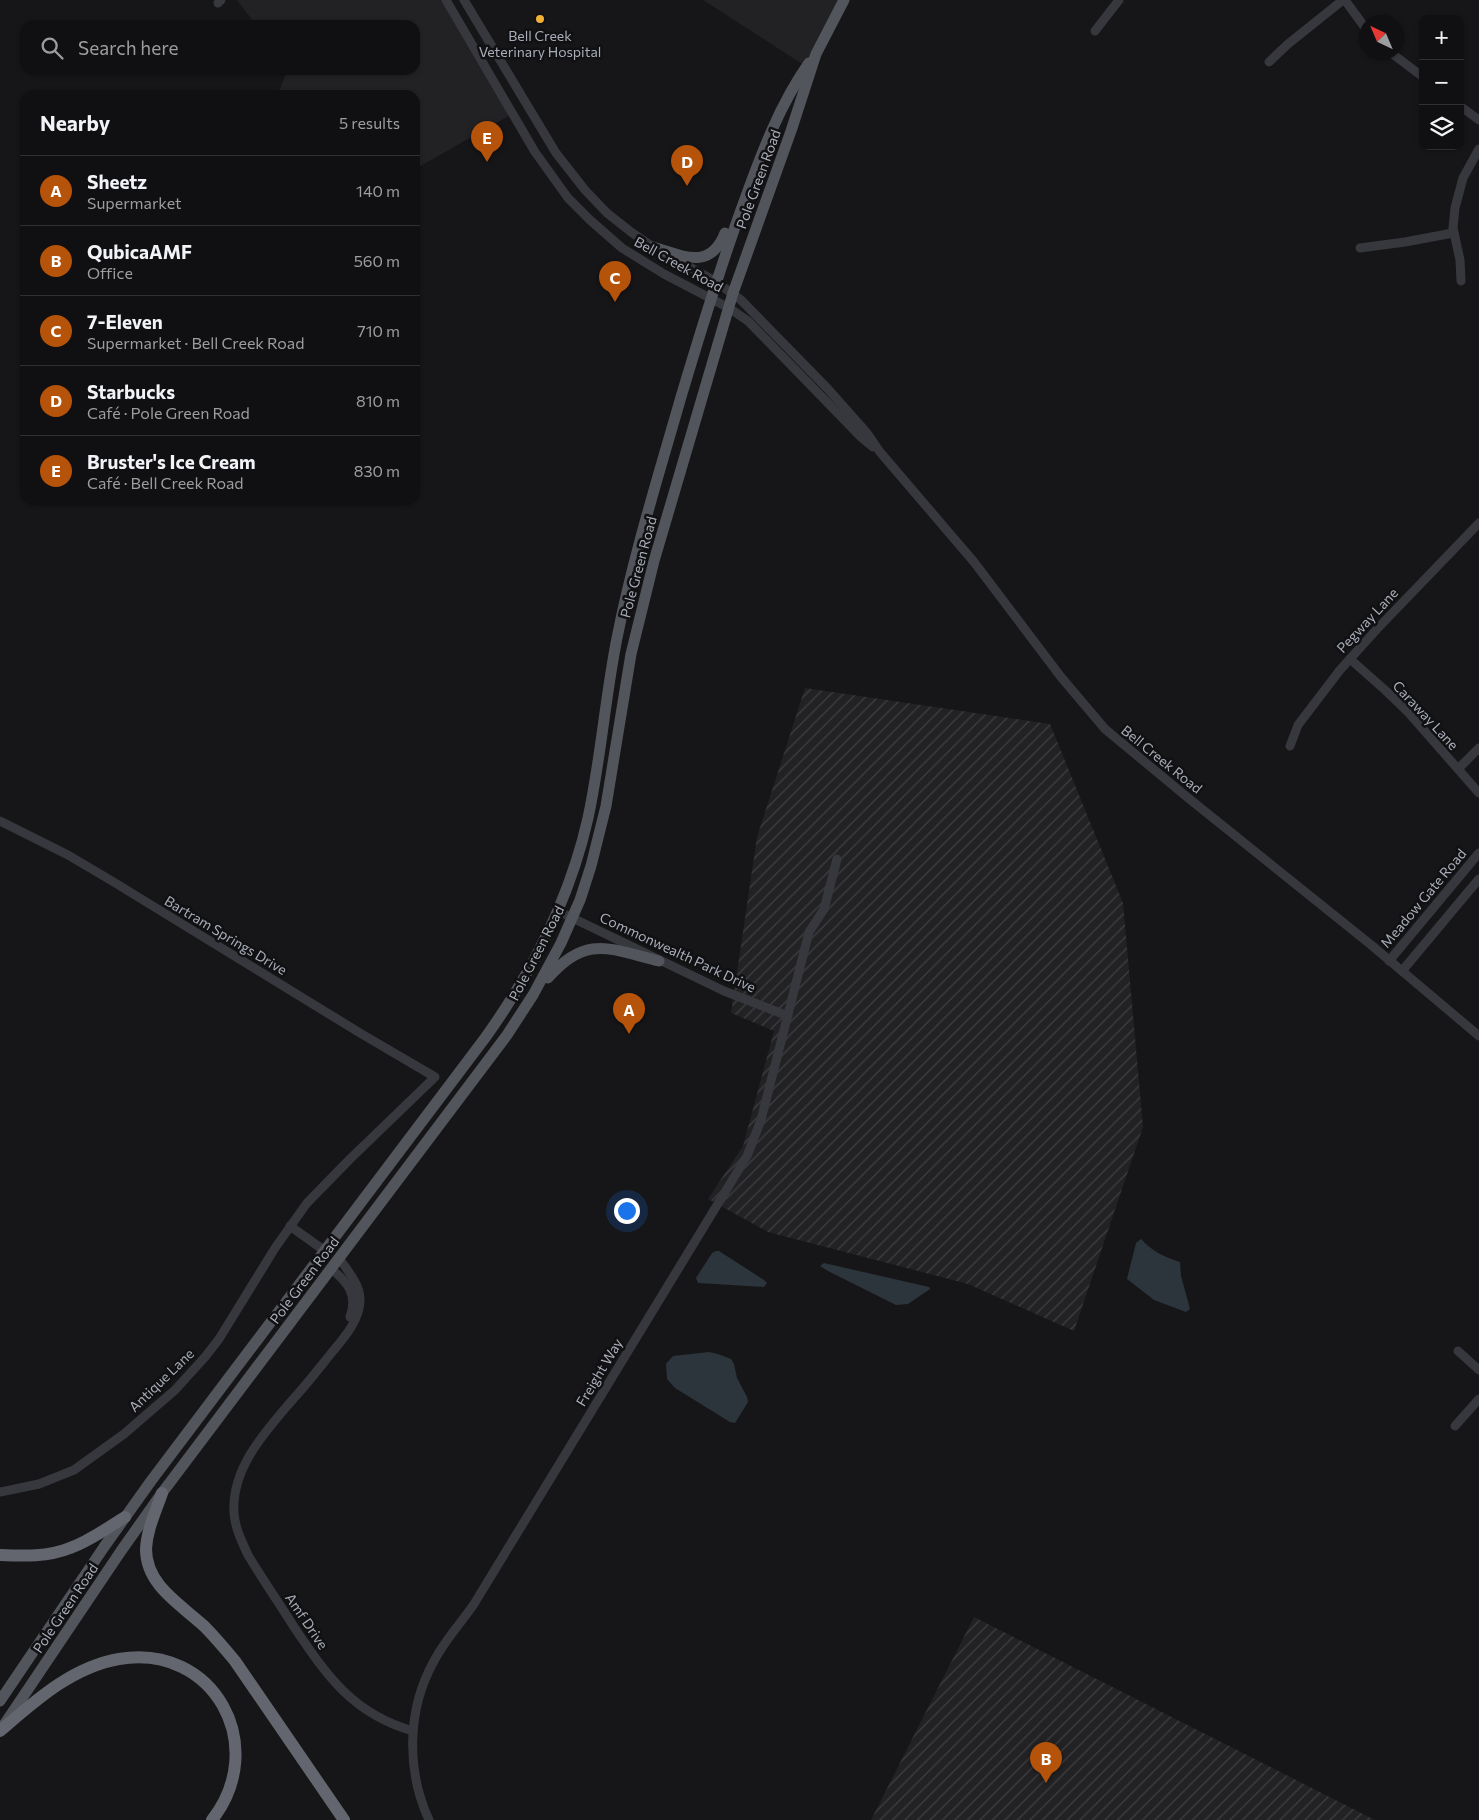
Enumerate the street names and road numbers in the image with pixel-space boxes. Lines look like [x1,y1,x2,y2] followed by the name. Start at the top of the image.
[732,127,784,231] street label: Pole Green Road
[632,233,726,295] street label: Bell Creek Road
[616,514,660,620] street label: Pole Green Road
[1333,584,1401,656] street label: Pegway Lane
[1390,677,1462,753] street label: Caraway Lane
[1118,721,1206,797] street label: Bell Creek Road
[1377,845,1469,951] street label: Meadow Gate Road
[162,892,290,978] street label: Bartram Springs Drive
[505,903,567,1003] street label: Pole Green Road
[597,908,759,996] street label: Commonwealth Park Drive
[266,1233,342,1327] street label: Pole Green Road
[572,1335,626,1409] street label: Freight Way
[125,1345,197,1415] street label: Antique Lane
[29,1560,101,1656] street label: Pole Green Road
[282,1590,332,1652] street label: Amf Drive

